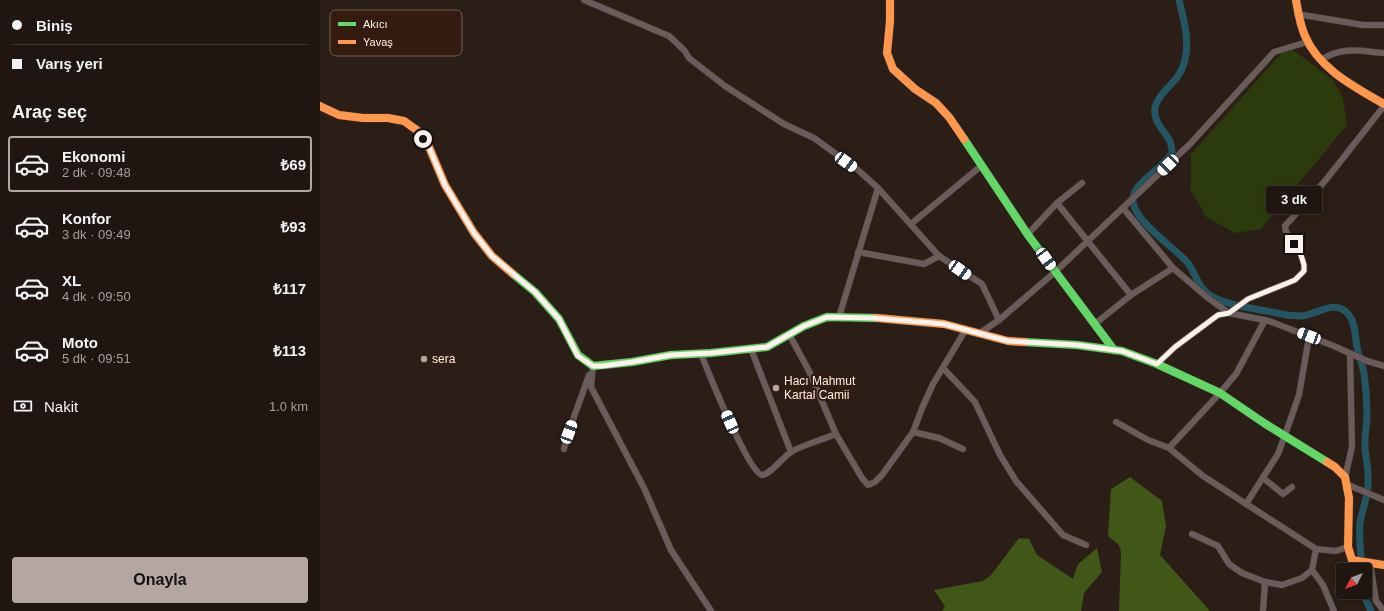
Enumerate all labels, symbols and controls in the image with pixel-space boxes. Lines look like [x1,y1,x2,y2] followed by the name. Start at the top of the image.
[330,10,462,56] legend
[36,17,73,34] text: Biniş
[363,18,387,30] text: Akıcı
[363,36,393,48] text: Yavaş
[36,55,103,72] text: Varış yeri
[12,102,87,122] text: Araç seç
[414,130,432,148] route start
[14,146,50,182] icon: car
[62,148,125,165] text: Ekonomi
[833,150,859,174] car
[1155,152,1181,178] car
[281,156,306,173] text: ₺69
[62,165,131,180] text: 2 dk · 09:48
[1266,186,1322,214] callout: 3 dk
[1281,192,1307,207] text: 3 dk
[14,208,50,244] icon: car
[62,210,111,227] text: Konfor
[281,218,306,235] text: ₺93
[62,227,131,242] text: 3 dk · 09:49
[1285,235,1303,253] route end
[1034,246,1058,272] car
[947,258,973,282] car
[14,270,50,306] icon: car
[62,272,81,289] text: XL
[273,280,306,297] text: ₺117
[62,289,131,304] text: 4 dk · 09:50
[1296,326,1322,346] car
[14,332,50,368] icon: car
[62,334,98,351] text: Moto
[273,342,306,359] text: ₺113
[62,351,131,366] text: 5 dk · 09:51
[432,352,456,366] place label: sera
[419,354,429,364] marker: sera
[784,374,856,402] place label: Hacı Mahmut Kartal Camii
[771,383,781,393] marker: Hacı Mahmut Kartal Camii
[12,395,34,417] icon: cash
[44,398,78,415] text: Nakit
[269,399,308,414] text: 1.0 km
[720,409,740,435] car
[559,419,579,445] car
[12,557,308,603] button: Onayla
[1336,563,1372,599] north arrow
[1336,563,1372,599] map controls

